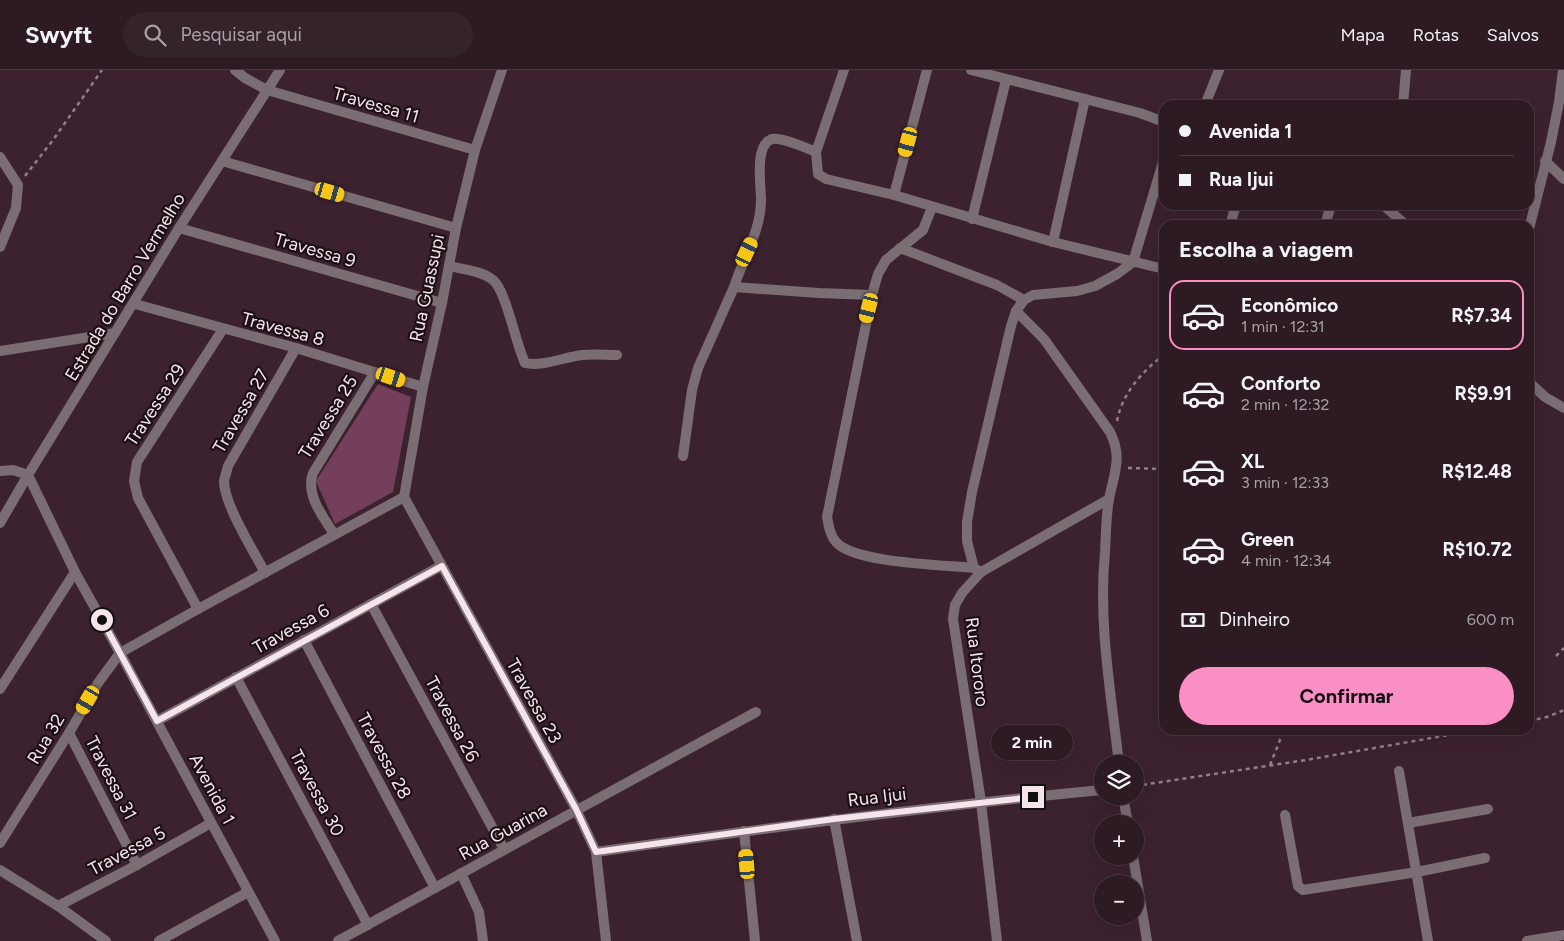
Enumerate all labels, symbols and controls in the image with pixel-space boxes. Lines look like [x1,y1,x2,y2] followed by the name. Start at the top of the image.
[123,12,473,57] search box
[25,20,93,49] text: Swyft
[141,21,169,49] icon: search
[181,23,302,46] text: Pesquisar aqui
[1341,24,1385,46] text: Mapa
[1413,24,1459,46] text: Rotas
[1487,24,1539,46] text: Salvos
[330,82,422,128] street label: Travessa 11
[1209,120,1292,143] text: Avenida 1
[896,126,919,158] car
[1209,168,1274,191] text: Rua Ijui
[313,181,346,203] car
[60,189,190,385] street label: Estrada do Barro Vermelho
[272,228,358,272] street label: Travessa 9
[405,232,449,344] street label: Rua Guassupi
[733,235,760,269] car
[1179,236,1353,263] text: Escolha a viagem
[858,292,879,324] car
[1181,293,1226,338] icon: car
[1241,294,1338,317] text: Econômico
[1451,304,1512,327] text: R$7.34
[239,307,327,351] street label: Travessa 8
[1241,317,1325,336] text: 1 min · 12:31
[120,360,190,450] street label: Travessa 29
[208,365,274,457] street label: Travessa 27
[374,365,407,389] car
[294,371,362,463] street label: Travessa 25
[1181,371,1226,416] icon: car
[1241,372,1321,395] text: Conforto
[1454,382,1512,405] text: R$9.91
[1241,395,1329,414] text: 2 min · 12:32
[1181,449,1226,494] icon: car
[1241,450,1264,473] text: XL
[1442,460,1512,483] text: R$12.48
[1241,473,1329,492] text: 3 min · 12:33
[1181,527,1226,572] icon: car
[1241,528,1294,551] text: Green
[1443,538,1512,561] text: R$10.72
[1241,551,1331,570] text: 4 min · 12:34
[249,599,333,659] street label: Travessa 6
[1179,606,1207,634] icon: cash
[1219,608,1290,631] text: Dinheiro
[91,609,113,631] route start
[1467,610,1514,629] text: 600 m
[961,616,993,708] street label: Rua Itororo
[502,655,566,747] street label: Travessa 23
[1179,667,1514,725] button: Confirmar
[420,672,484,766] street label: Travessa 26
[74,683,101,717] car
[352,709,416,803] street label: Travessa 28
[22,710,70,768] street label: Rua 32
[992,724,1074,760] callout: 2 min
[81,733,141,823] street label: Travessa 31
[1012,733,1052,752] text: 2 min
[285,746,349,840] street label: Travessa 30
[184,750,240,828] street label: Avenida 1
[1094,755,1144,925] map controls
[1094,755,1144,805] button: layers
[846,782,908,812] street label: Rua Ijui
[1022,786,1044,808] route end
[455,799,551,865] street label: Rua Guarina
[1094,815,1144,865] button: +
[85,822,169,880] street label: Travessa 5
[738,848,755,880] car
[1094,875,1144,925] button: −

